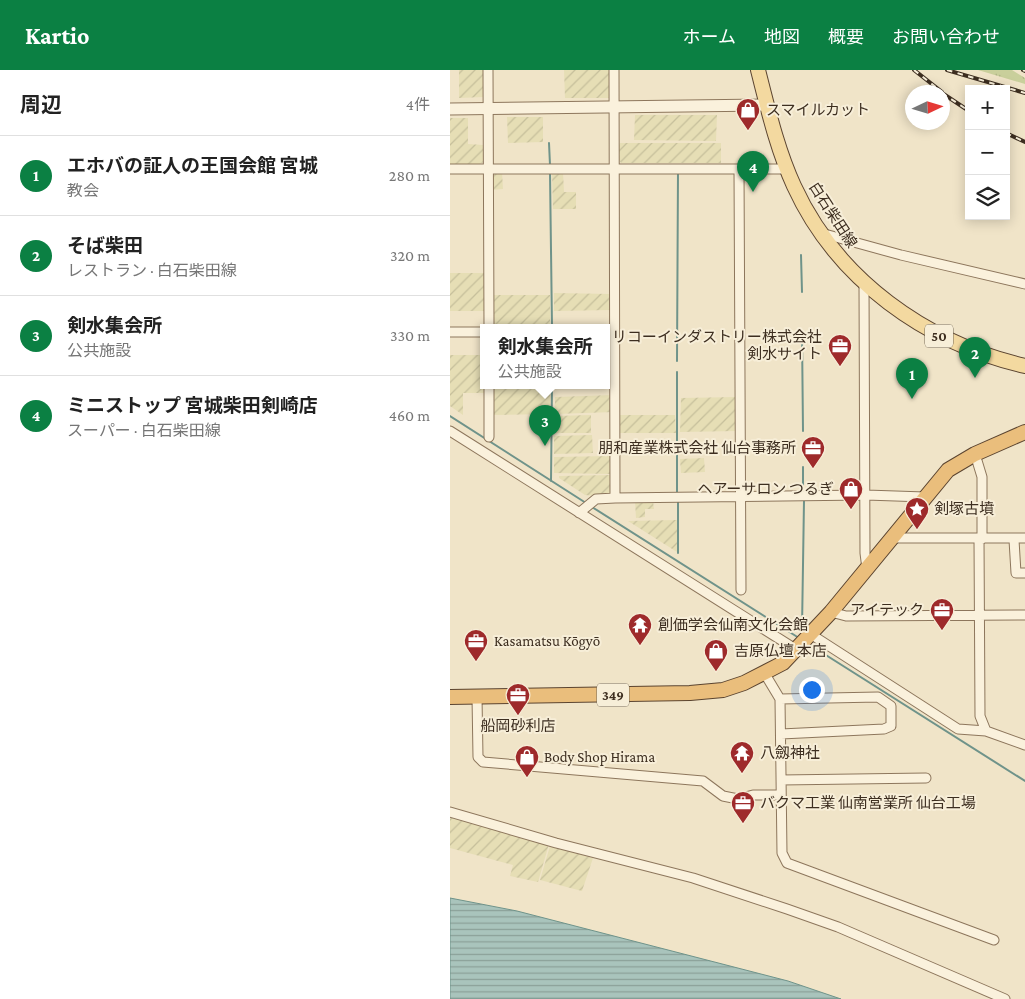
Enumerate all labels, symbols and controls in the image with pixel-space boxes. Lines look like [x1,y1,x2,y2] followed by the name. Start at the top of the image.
[25,22,90,49] text: Kartio
[683,27,736,47] text: ホーム
[764,27,800,47] text: 地図
[828,27,864,47] text: 概要
[892,27,1000,47] text: お問い合わせ
[905,85,950,130] north arrow
[965,85,1010,220] map controls
[965,85,1010,130] button: +
[20,93,62,117] text: 周辺
[406,96,430,113] text: 4件
[735,97,761,131] shop icon: スマイルカット
[766,102,870,118] place label: スマイルカット
[965,130,1010,175] button: −
[737,151,769,192] pin: 4
[67,155,318,176] text: エホバの証人の王国会館 宮城
[33,167,39,184] text: 1
[389,167,430,184] text: 280 m
[965,175,1010,220] button: layers
[806,179,860,251] street label: 白石柴田線
[67,182,99,199] text: 教会
[67,235,143,256] text: そば柴田
[32,247,40,264] text: 2
[390,247,430,264] text: 320 m
[67,262,237,279] text: レストラン · 白石柴田線
[67,315,162,336] text: 剣水集会所
[480,324,610,389] popup
[925,325,953,348] road number: 50
[32,327,40,344] text: 3
[390,327,430,344] text: 330 m
[612,329,822,362] place label: リコーインダストリー株式会社 剣水サイト
[827,333,853,367] office icon: リコーインダストリー株式会社 剣水サイト
[497,336,593,357] text: 剣水集会所
[959,337,991,378] pin: 2
[67,342,131,359] text: 公共施設
[896,358,928,399] pin: 1
[497,363,562,380] text: 公共施設
[67,395,318,416] text: ミニストップ 宮城柴田剣崎店
[529,405,561,446] pin: 3
[32,407,40,424] text: 4
[389,407,430,424] text: 460 m
[67,422,221,439] text: スーパー · 白石柴田線
[800,435,826,469] office icon: 朋和産業株式会社 仙台事務所
[598,440,796,456] place label: 朋和産業株式会社 仙台事務所
[838,476,864,510] shop icon: ヘアーサロン つるぎ
[697,481,834,497] place label: ヘアーサロン つるぎ
[904,496,930,530] place icon: 剣塚古墳
[934,501,994,517] place label: 剣塚古墳
[929,597,955,631] office icon: アイテック
[850,602,924,618] place label: アイテック
[627,612,653,646] temple icon: 創価学会仙南文化会館
[658,617,808,633] place label: 創価学会仙南文化会館
[463,628,489,662] office icon: Kasamatsu Kōgyō
[494,633,600,650] place label: Kasamatsu Kōgyō
[703,638,729,672] shop icon: 吉原仏壇 本店
[734,643,827,659] place label: 吉原仏壇 本店
[799,677,825,703] your location
[505,682,531,716] office icon: 船岡砂利店
[597,684,629,706] road number: 349
[480,718,556,734] place label: 船岡砂利店
[729,740,755,774] temple icon: 八劔神社
[514,744,540,778] shop icon: Body Shop Hirama
[760,745,820,761] place label: 八劔神社
[544,749,655,766] place label: Body Shop Hirama
[730,790,756,824] office icon: バクマ工業 仙南営業所 仙台工場
[760,795,976,811] place label: バクマ工業 仙南営業所 仙台工場

